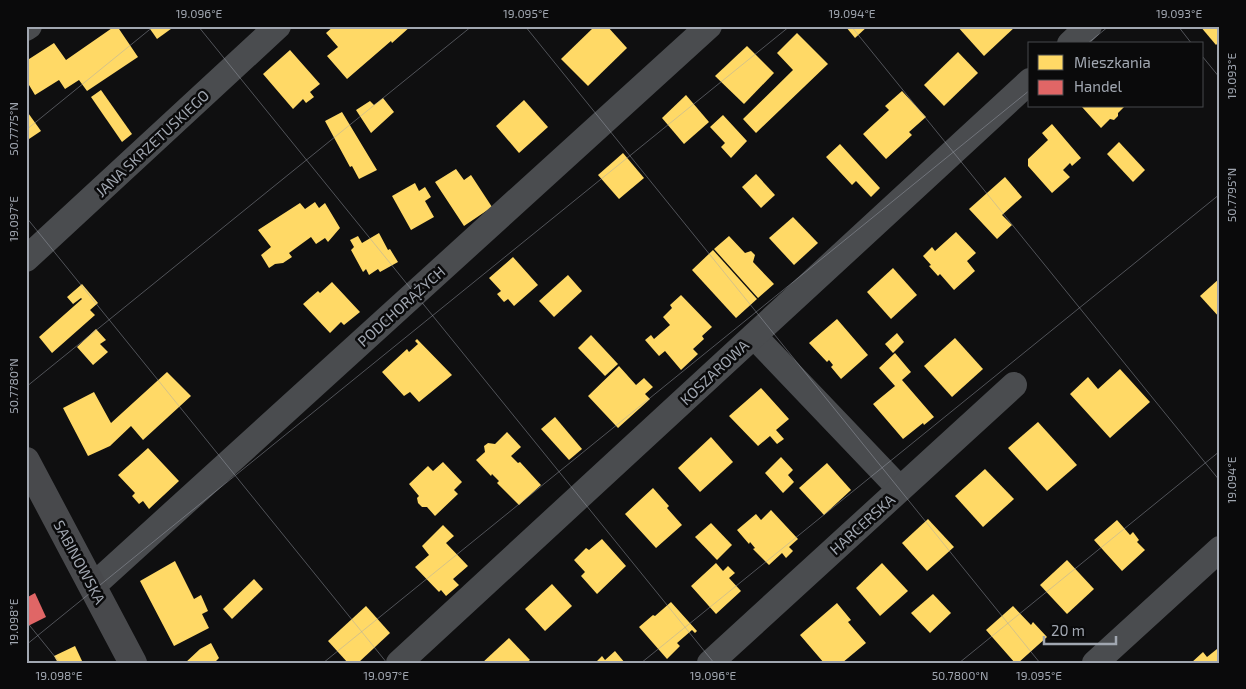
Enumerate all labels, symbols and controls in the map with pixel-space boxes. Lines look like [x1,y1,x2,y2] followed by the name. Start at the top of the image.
[176,6,222,20] text: 19.096°E
[503,6,549,20] text: 19.095°E
[829,6,876,20] text: 19.094°E
[1156,6,1202,20] text: 19.093°E
[1028,42,1204,108] legend
[1074,53,1151,71] text: Mieszkania
[1224,53,1238,99] text: 19.093°E
[1074,77,1123,95] text: Handel
[92,86,212,200] street label: JANA SKRZETUSKIEGO
[6,102,20,156] text: 50.7775°N
[1224,168,1238,222] text: 50.7795°N
[6,196,20,242] text: 19.097°E
[354,262,448,350] street label: PODCHORĄŻYCH
[676,335,753,408] street label: KOSZAROWA
[6,358,20,414] text: 50.7780°N
[1224,456,1238,503] text: 19.094°E
[826,490,899,558] street label: HARCERSKA
[50,517,110,608] street label: SABINOWSKA
[6,598,20,645] text: 19.098°E
[1044,614,1116,646] scale bar
[1051,621,1085,639] text: 20 m
[36,668,83,682] text: 19.098°E
[363,668,409,682] text: 19.097°E
[690,668,736,682] text: 19.096°E
[932,668,988,682] text: 50.7800°N
[1016,668,1062,682] text: 19.095°E

